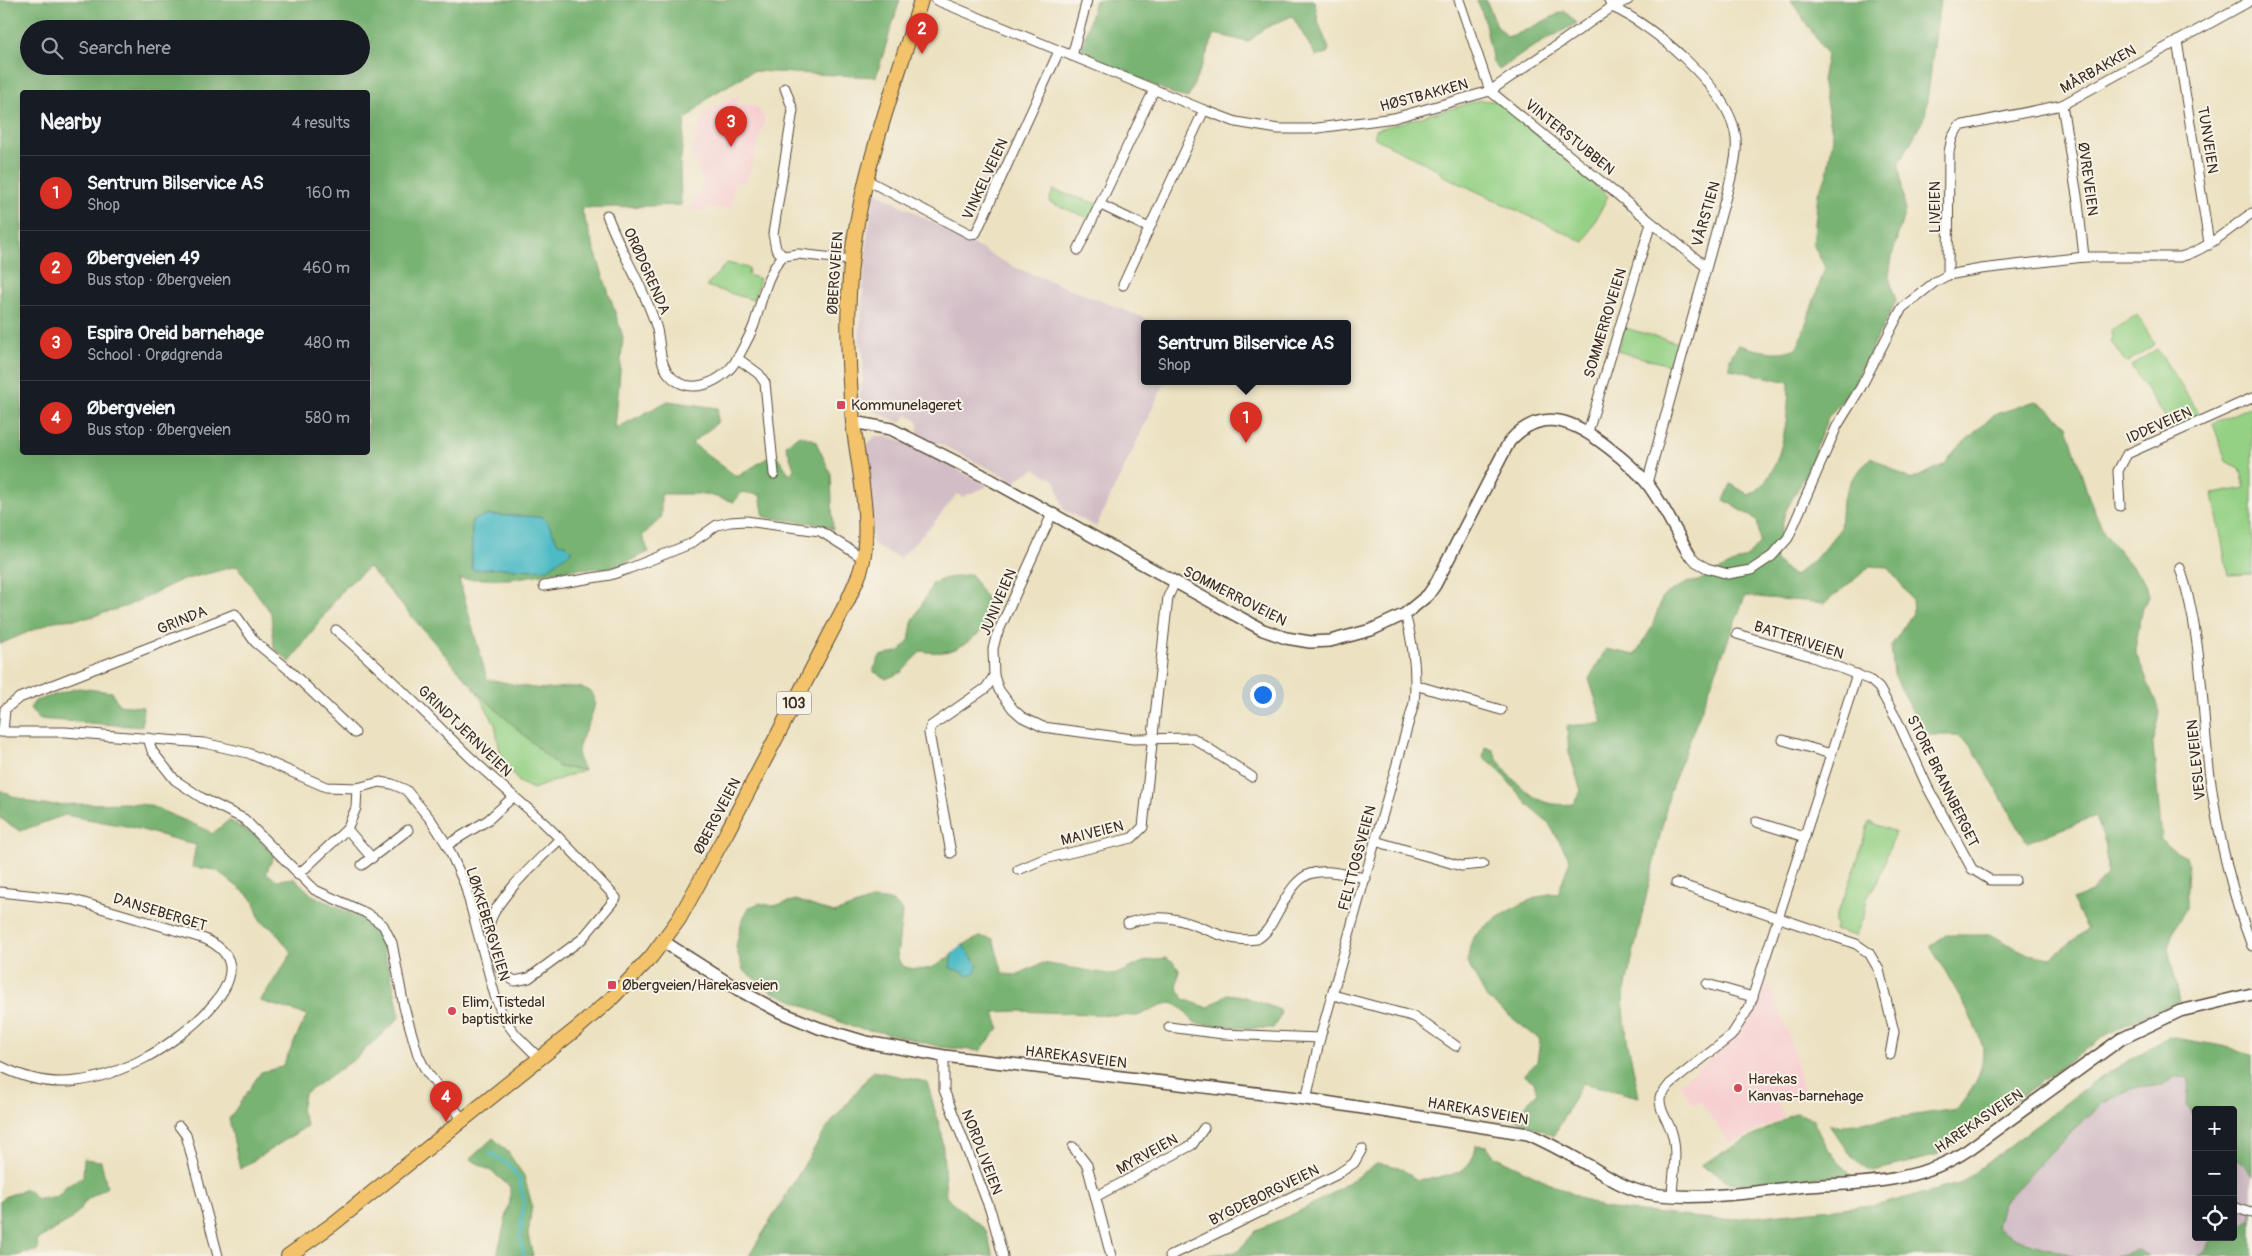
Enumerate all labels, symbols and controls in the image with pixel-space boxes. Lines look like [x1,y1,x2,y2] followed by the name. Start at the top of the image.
[906,13,938,54] pin: 2
[20,20,370,75] search box
[38,34,66,62] icon: search
[78,36,171,60] text: Search here
[2056,40,2140,98] street label: MÅRBAKKEN
[1378,75,1470,116] street label: HØSTBAKKEN
[1521,95,1619,180] street label: VINTERSTUBBEN
[2193,105,2222,175] street label: TUNVEIEN
[715,106,747,147] pin: 3
[40,109,101,136] text: Nearby
[292,113,350,133] text: 4 results
[958,135,1013,223] street label: VINKELVEIEN
[2073,141,2102,217] street label: ØVREVEIEN
[87,171,264,195] text: Sentrum Bilservice AS
[1687,179,1725,249] street label: VÅRSTIEN
[1926,181,1945,233] street label: LIVEIEN
[53,183,59,203] text: 1
[306,183,350,203] text: 160 m
[87,195,120,215] text: Shop
[619,225,674,318] street label: ORØDGRENDA
[823,231,848,315] street label: ØBERGVEIEN
[87,246,200,270] text: Øbergveien 49
[52,258,60,278] text: 2
[303,258,350,278] text: 460 m
[1580,266,1631,380] street label: SOMMERROVEIEN
[87,270,231,290] text: Bus stop · Øbergveien
[1141,320,1351,385] popup
[87,321,264,345] text: Espira Oreid barnehage
[1158,331,1334,355] text: Sentrum Bilservice AS
[52,333,60,353] text: 3
[304,333,350,353] text: 480 m
[87,345,223,365] text: School · Orødgrenda
[1158,355,1191,375] text: Shop
[87,396,175,420] text: Øbergveien
[851,396,963,415] place label: Kommunelageret
[835,399,847,411] marker: Kommunelageret
[1230,402,1262,443] pin: 1
[2123,403,2195,448] street label: IDDEVEIEN
[51,408,61,428] text: 4
[305,408,350,428] text: 580 m
[87,420,231,440] text: Bus stop · Øbergveien
[1180,562,1290,631] street label: SOMMERROVEIEN
[976,566,1021,638] street label: JUNIVEIEN
[154,602,210,639] street label: GRINDA
[1751,617,1846,664] street label: BATTERIVEIEN
[414,682,516,781] street label: GRINDTJERNVEIEN
[1250,682,1276,708] your location
[776,691,812,714] road number: 103
[1902,712,1983,850] street label: STORE BRANNBERGET
[2183,719,2210,801] street label: VESLEVEIEN
[689,775,745,858] street label: ØBERGVEIEN
[1334,803,1381,913] street label: FELTTOGSVEIEN
[1059,817,1125,850] street label: MAIVEIEN
[461,865,514,983] street label: LØKKEBERGVEIEN
[111,889,209,936] street label: DANSEBERGET
[622,976,778,995] place label: Øbergveien/Harekasveien
[606,979,618,991] marker: Øbergveien/Harekasveien
[462,993,545,1029] place label: Elim, Tistedal baptistkirke
[446,1005,458,1017] marker: Elim, Tistedal baptistkirke
[1024,1042,1128,1073] street label: HAREKASVEIEN
[1748,1070,1864,1106] place label: Harekas Kanvas-barnehage
[430,1081,462,1122] pin: 4
[1732,1082,1744,1094] marker: Harekas Kanvas-barnehage
[1931,1085,2027,1158] street label: HAREKASVEIEN
[1426,1093,1530,1130] street label: HAREKASVEIEN
[2192,1106,2237,1241] map controls
[2192,1106,2237,1151] button: +
[957,1107,1006,1197] street label: NORDLIVEIEN
[1113,1130,1181,1179] street label: MYRVEIEN
[2192,1151,2237,1196] button: −
[1206,1161,1322,1230] street label: BYGDEBORGVEIEN
[2192,1196,2237,1241] button: locate

